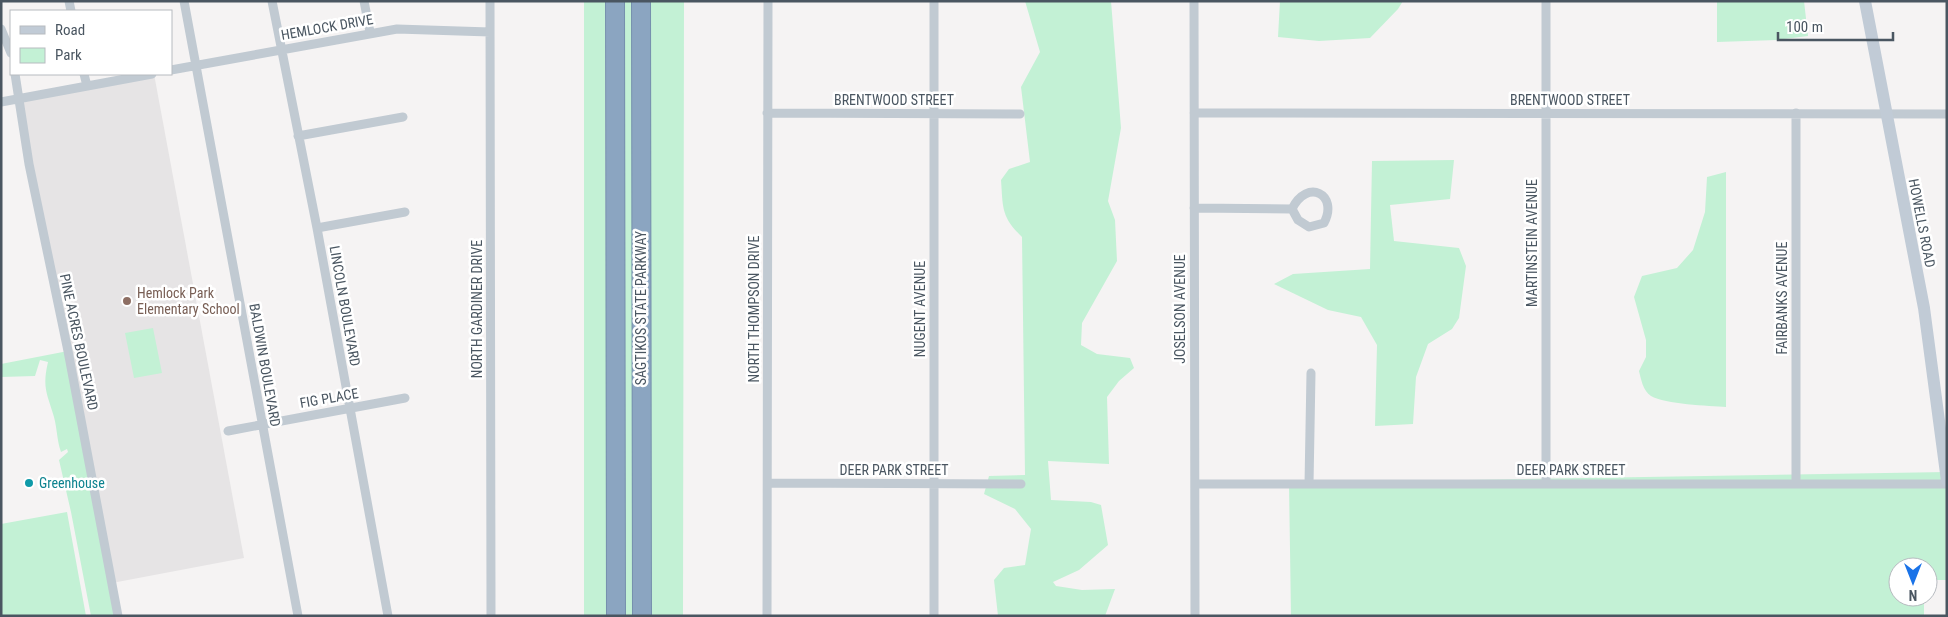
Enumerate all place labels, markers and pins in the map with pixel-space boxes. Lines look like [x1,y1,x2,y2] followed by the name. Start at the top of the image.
[137,285,240,317] place label: Hemlock Park Elementary School
[121,295,133,307] marker: Hemlock Park Elementary School
[39,475,105,491] place label: Greenhouse
[23,477,35,489] marker: Greenhouse

